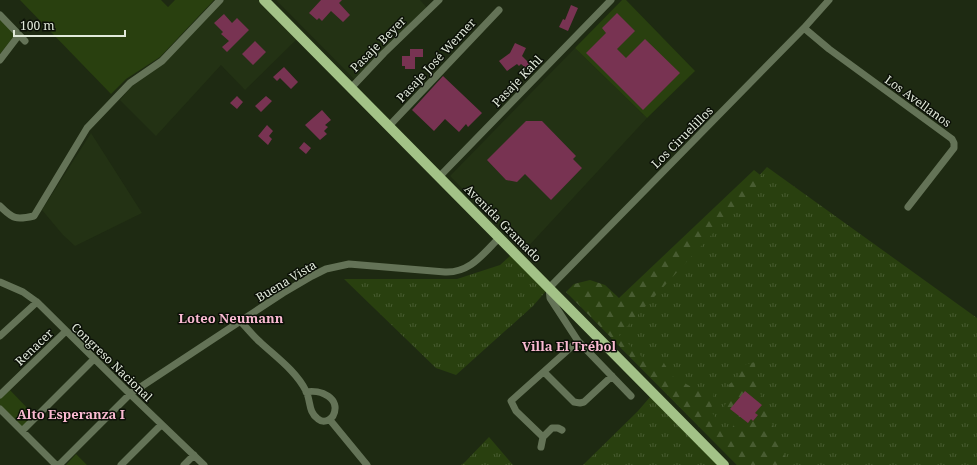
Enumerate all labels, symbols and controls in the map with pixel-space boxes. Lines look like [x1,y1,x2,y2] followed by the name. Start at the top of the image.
[14,12,125,38] scale bar
[346,12,410,76] street label: Pasaje Beyer
[393,14,480,106] street label: Pasaje José Werner
[20,17,55,34] text: 100 m
[488,51,546,111] street label: Pasaje Kahl
[881,71,955,131] street label: Los Avellanos
[647,102,717,172] street label: Los Ciruelillos
[461,181,545,265] street label: Avenida Gramado
[253,256,320,306] street label: Buena Vista
[179,309,284,327] district label: Loteo Neumann
[68,319,157,405] street label: Congreso Nacional
[11,324,57,369] street label: Renacer
[522,337,616,355] district label: Villa El Trébol
[17,405,125,423] district label: Alto Esperanza I

